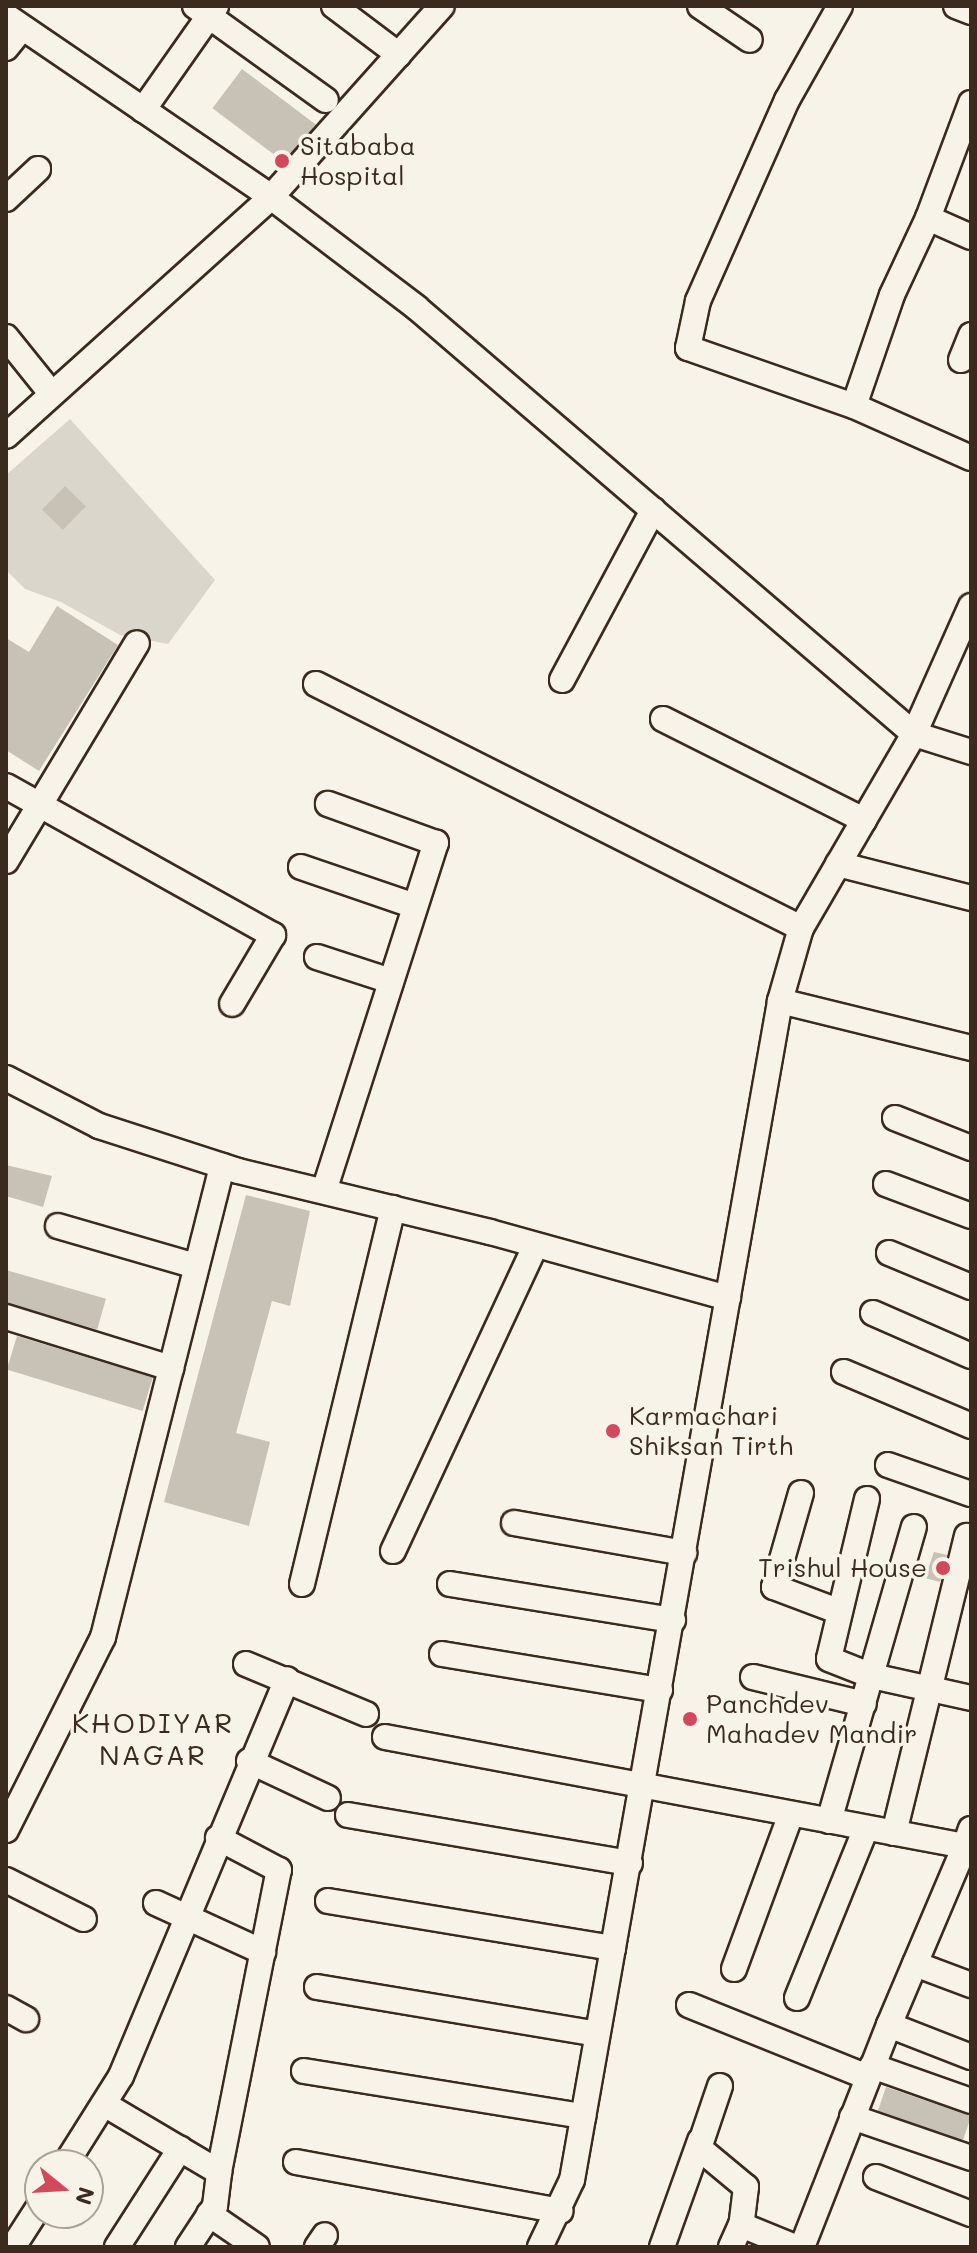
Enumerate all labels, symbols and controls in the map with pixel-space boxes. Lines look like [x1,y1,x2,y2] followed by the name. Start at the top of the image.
[300,130,416,192] place label: Sitababa Hospital
[271,150,293,172] marker: Sitababa Hospital
[629,1400,793,1462] place label: Karmachari Shiksan Tirth
[604,1422,622,1440] marker: Karmachari Shiksan Tirth
[758,1552,927,1584] place label: Trishul House
[934,1559,952,1577] marker: Trishul House
[706,1688,917,1750] place label: Panchdev Mahadev Mandir
[72,1705,234,1771] district label: KHODIYAR NAGAR
[681,1710,699,1728] marker: Panchdev Mahadev Mandir
[24,2149,104,2229] north arrow
[69,2184,102,2208] text: N

